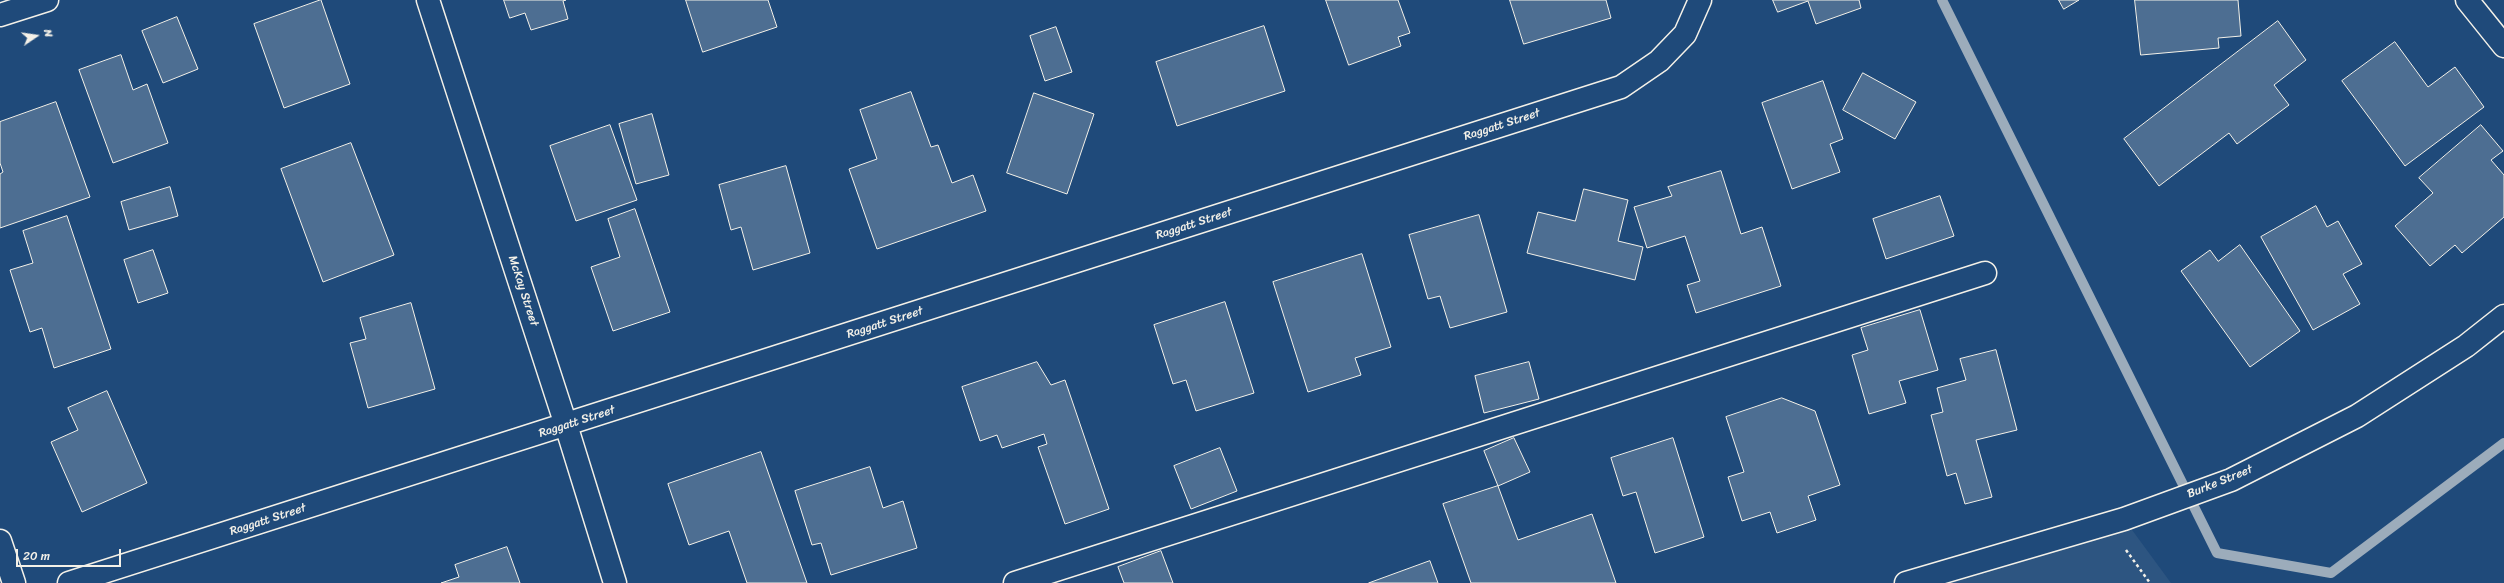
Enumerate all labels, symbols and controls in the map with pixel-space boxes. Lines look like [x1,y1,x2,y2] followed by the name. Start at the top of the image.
[16,16,56,56] north arrow
[38,27,58,39] text: N
[1462,106,1542,144] street label: Raggatt Street
[1154,205,1234,243] street label: Raggatt Street
[505,254,541,328] street label: McKay Street
[845,304,925,342] street label: Raggatt Street
[537,403,617,441] street label: Raggatt Street
[2185,462,2255,502] street label: Burke Street
[228,501,308,539] street label: Raggatt Street
[18,541,123,567] scale bar
[23,545,50,567] text: 20 m

